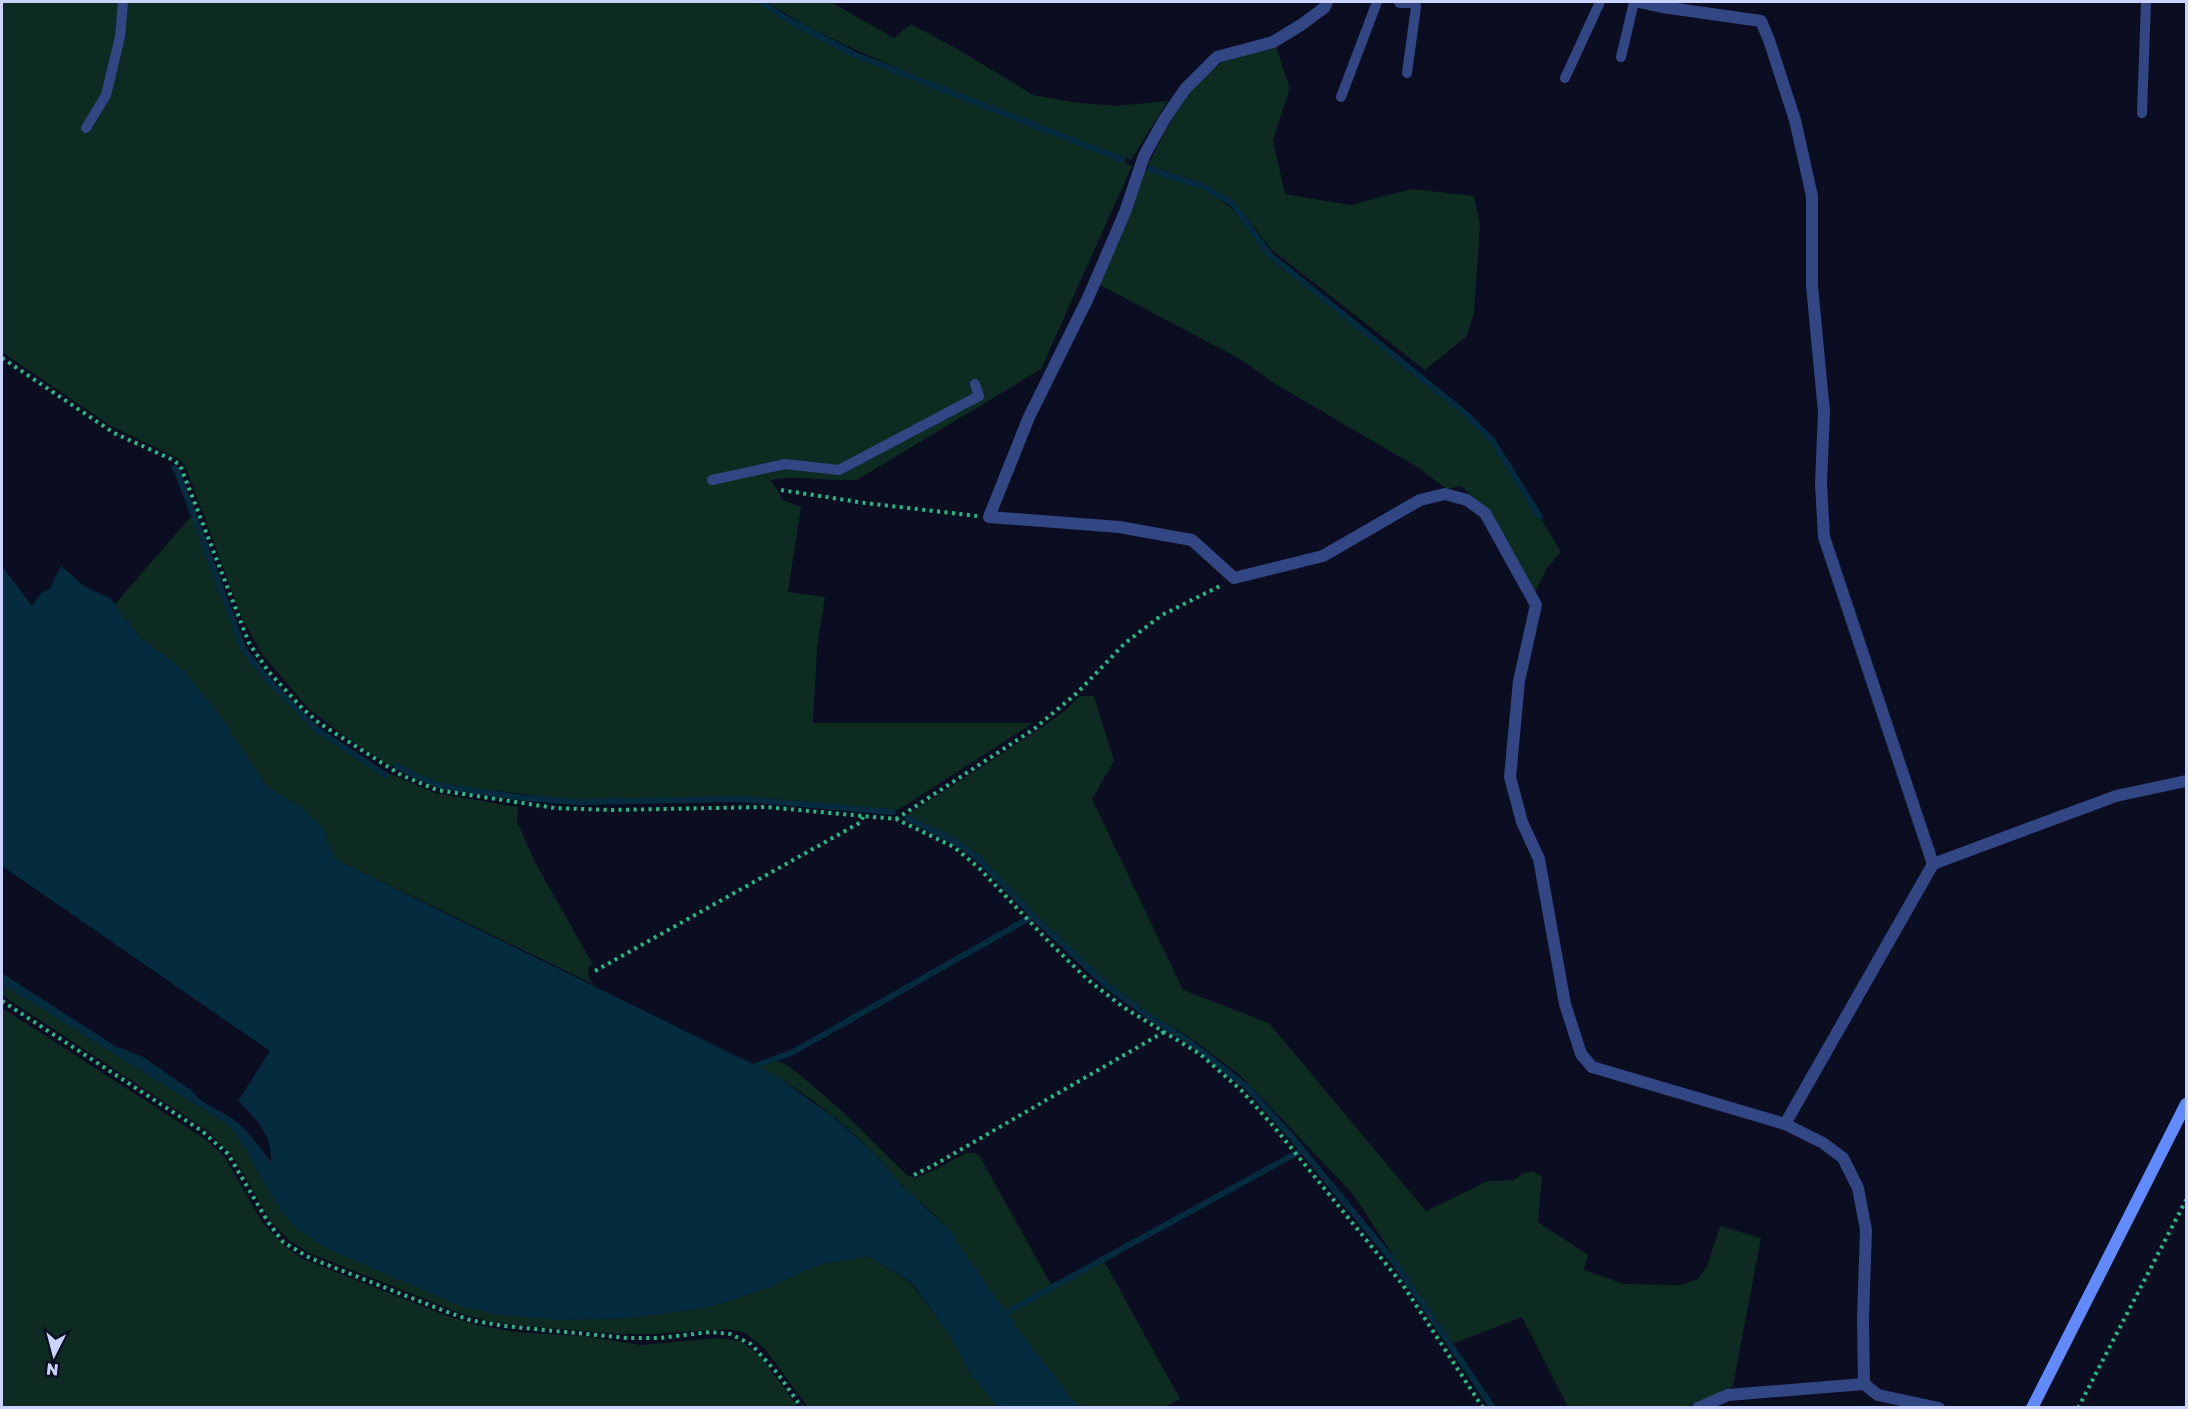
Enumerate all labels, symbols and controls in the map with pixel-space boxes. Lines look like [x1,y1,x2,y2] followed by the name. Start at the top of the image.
[24,1325,84,1385] north arrow
[45,1359,60,1380] text: N

